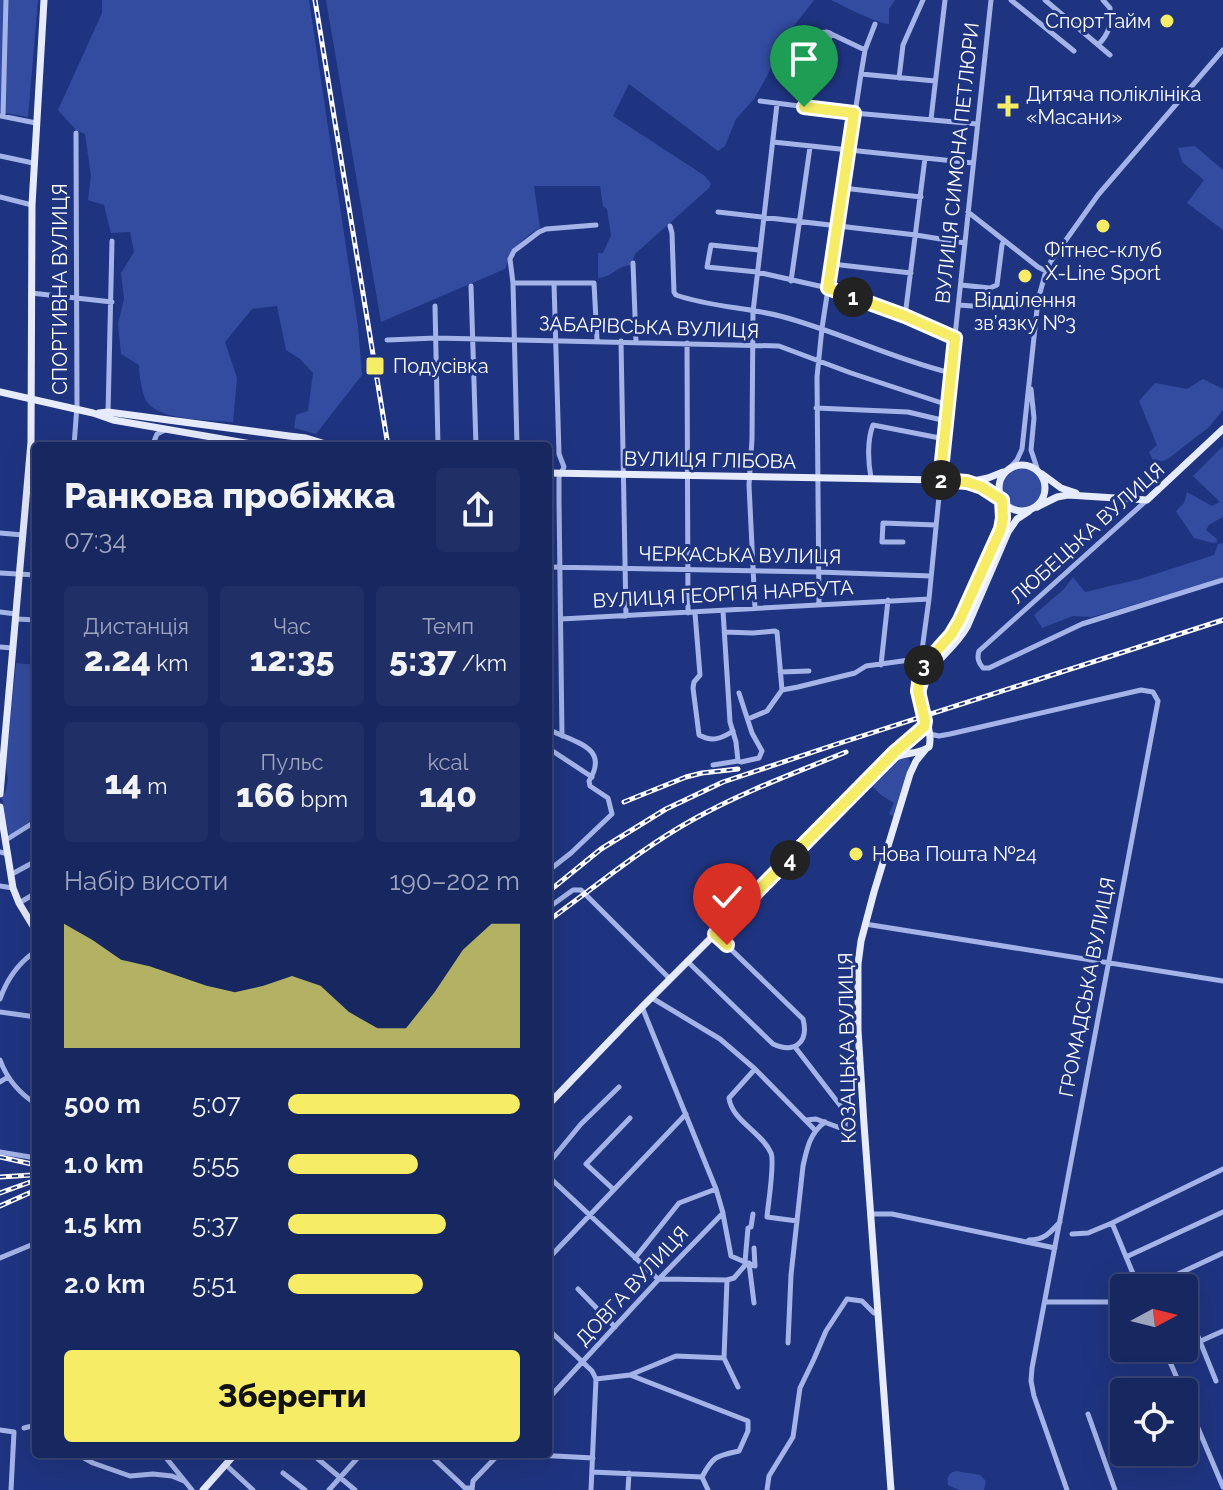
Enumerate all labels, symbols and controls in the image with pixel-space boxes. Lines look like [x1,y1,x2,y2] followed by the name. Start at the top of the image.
[1045,9,1151,33] place label: СпортТайм
[1158,12,1176,30] marker: СпортТайм
[930,21,984,305] street label: ВУЛИЦЯ СИМОНА ПЕТЛЮРИ
[770,25,838,107] pin
[782,37,826,81] icon: arrive
[1026,82,1201,129] place label: Дитяча поліклініка «Масани»
[997,95,1019,117] marker: Дитяча поліклініка «Масани»
[48,183,72,395] street label: СПОРТИВНА ВУЛИЦЯ
[1094,217,1112,235] marker: Фітнес-клуб X-Line Sport
[1044,238,1162,285] place label: Фітнес-клуб X-Line Sport
[1016,267,1034,285] marker: Відділення зв’язку №3
[833,277,873,317] pin: 1
[848,284,858,310] text: 1
[974,288,1076,335] place label: Відділення зв’язку №3
[538,311,760,343] street label: ЗАБАРІВСЬКА ВУЛИЦЯ
[393,354,489,378] place label: Подусівка
[364,355,386,377] marker: Подусівка
[624,446,797,474] street label: ВУЛИЦЯ ГЛІБОВА
[1005,457,1169,609] street label: ЛЮБЕЦЬКА ВУЛИЦЯ
[921,460,961,500] pin: 2
[935,467,947,493] text: 2
[436,468,520,552] button: share
[64,474,395,516] text: Ранкова пробіжка
[64,525,127,555] text: 07:34
[639,541,841,569] street label: ЧЕРКАСЬКА ВУЛИЦЯ
[592,575,854,613] street label: ВУЛИЦЯ ГЕОРГІЯ НАРБУТА
[83,613,189,639] text: Дистанція
[273,613,311,639] text: Час
[422,613,474,639] text: Темп
[84,639,151,679] text: 2.24
[250,639,334,679] text: 12:35
[389,639,456,679] text: 5:37
[904,645,944,685] pin: 3
[151,650,188,676] text: km
[456,650,507,676] text: /km
[918,652,930,678] text: 3
[261,749,323,775] text: Пульс
[427,749,469,775] text: kcal
[104,762,142,802] text: 14
[142,773,168,799] text: m
[236,775,295,815] text: 166
[419,775,477,815] text: 140
[295,786,348,812] text: bpm
[770,840,810,880] pin: 4
[872,842,1037,866] place label: Нова Пошта №24
[847,845,865,863] marker: Нова Пошта №24
[784,847,796,873] text: 4
[693,863,761,945] pin
[64,866,228,896] text: Набір висоти
[389,866,520,896] text: 190–202 m
[705,875,749,919] icon: check
[1054,875,1120,1099] street label: ГРОМАДСЬКА ВУЛИЦЯ
[833,952,861,1144] street label: КОЗАЦЬКА ВУЛИЦЯ
[64,1089,141,1119] text: 500 m
[192,1089,241,1119] text: 5:07
[64,1149,144,1179] text: 1.0 km
[192,1149,239,1179] text: 5:55
[64,1209,142,1239] text: 1.5 km
[192,1209,239,1239] text: 5:37
[571,1221,693,1351] street label: ДОВГА ВУЛИЦЯ
[64,1269,145,1299] text: 2.0 km
[192,1269,236,1299] text: 5:51
[1110,1274,1198,1362] north arrow
[1110,1274,1198,1466] map controls
[64,1350,520,1442] button: Зберегти
[1110,1378,1198,1466] button: locate

